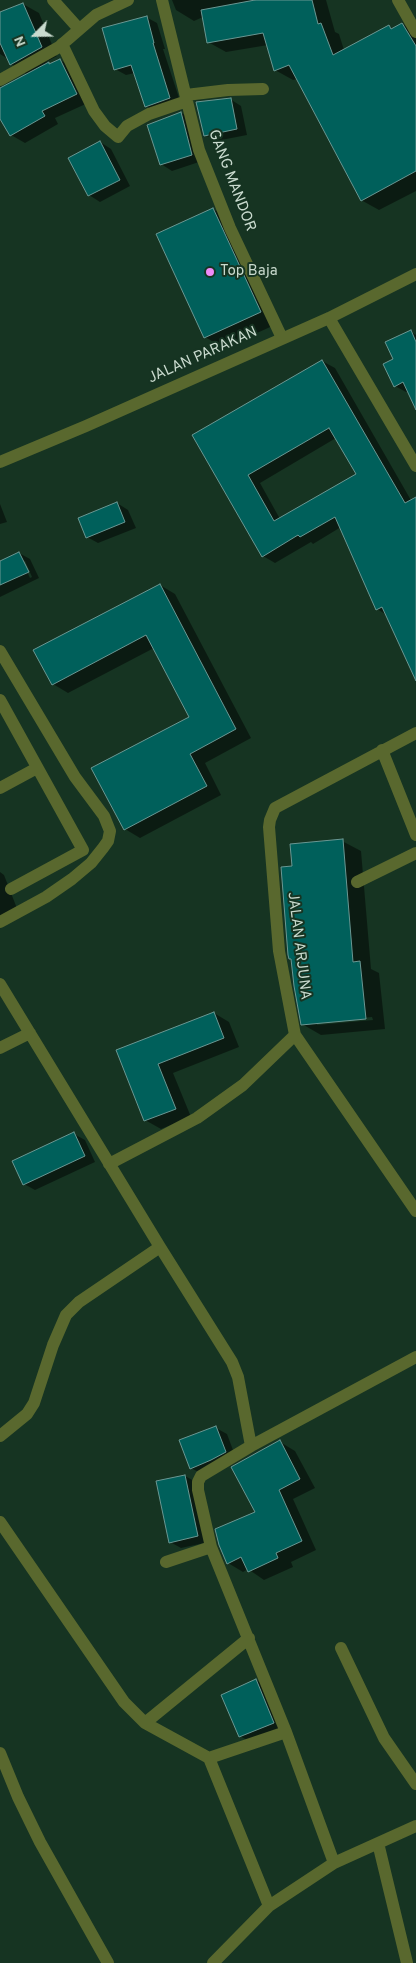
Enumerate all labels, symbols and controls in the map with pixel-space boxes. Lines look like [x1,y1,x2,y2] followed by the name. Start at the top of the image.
[10,10,60,60] north arrow
[11,33,31,49] text: N
[203,128,259,234] street label: GANG MANDOR
[220,263,278,281] place label: Top Baja
[204,266,216,278] marker: Top Baja
[146,324,260,388] street label: JALAN PARAKAN
[282,891,314,1001] street label: JALAN ARJUNA

